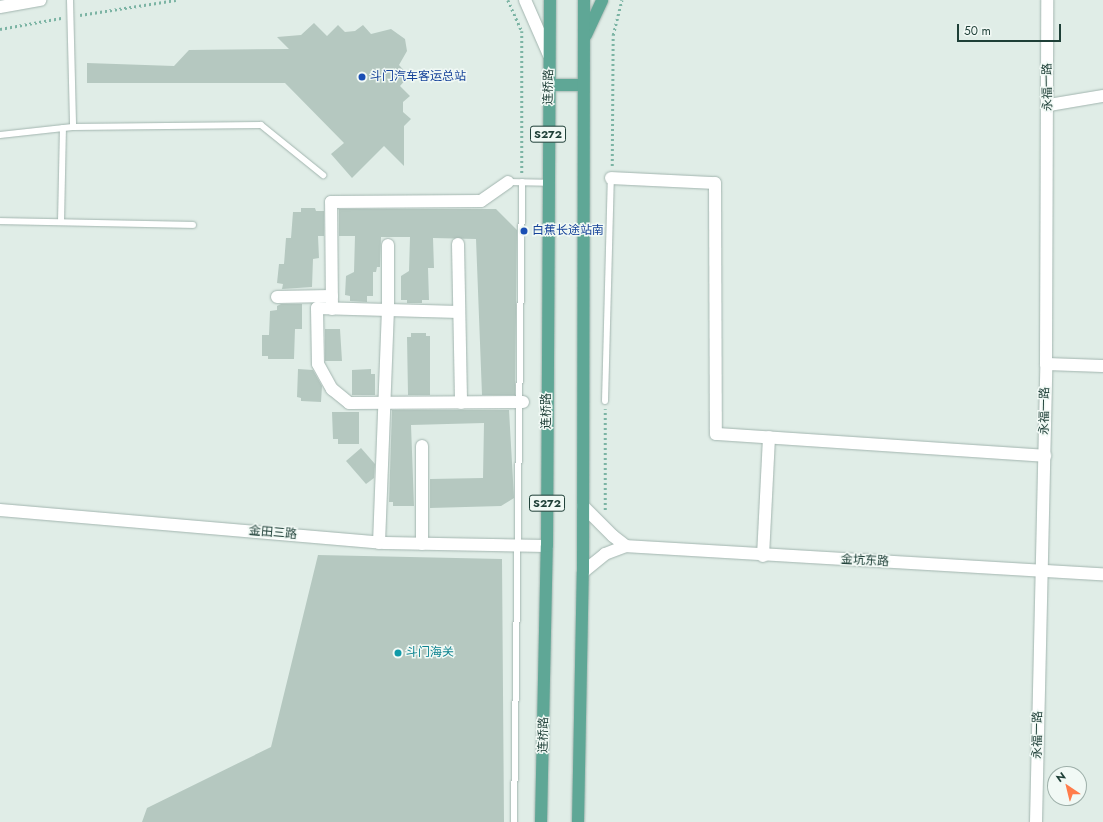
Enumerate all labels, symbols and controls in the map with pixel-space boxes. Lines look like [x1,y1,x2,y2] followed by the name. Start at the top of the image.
[959,16,1063,42] scale bar
[964,22,991,40] text: 50 m
[1040,63,1056,111] street label: 永福一路
[541,69,557,105] street label: 连桥路
[370,70,466,84] place label: 斗门汽车客运总站
[357,72,367,82] marker: 斗门汽车客运总站
[530,125,566,143] road number: S272
[532,224,604,238] place label: 白蕉长途站南
[519,226,529,236] marker: 白蕉长途站南
[1037,387,1053,435] street label: 永福一路
[540,393,554,429] street label: 连桥路
[529,494,565,512] road number: S272
[248,524,298,542] street label: 金田三路
[841,553,889,569] street label: 金坑东路
[406,646,454,660] place label: 斗门海关
[393,648,403,658] marker: 斗门海关
[1030,711,1046,759] street label: 永福一路
[536,717,552,753] street label: 连桥路
[1047,766,1087,806] north arrow
[1053,768,1069,786] text: N

